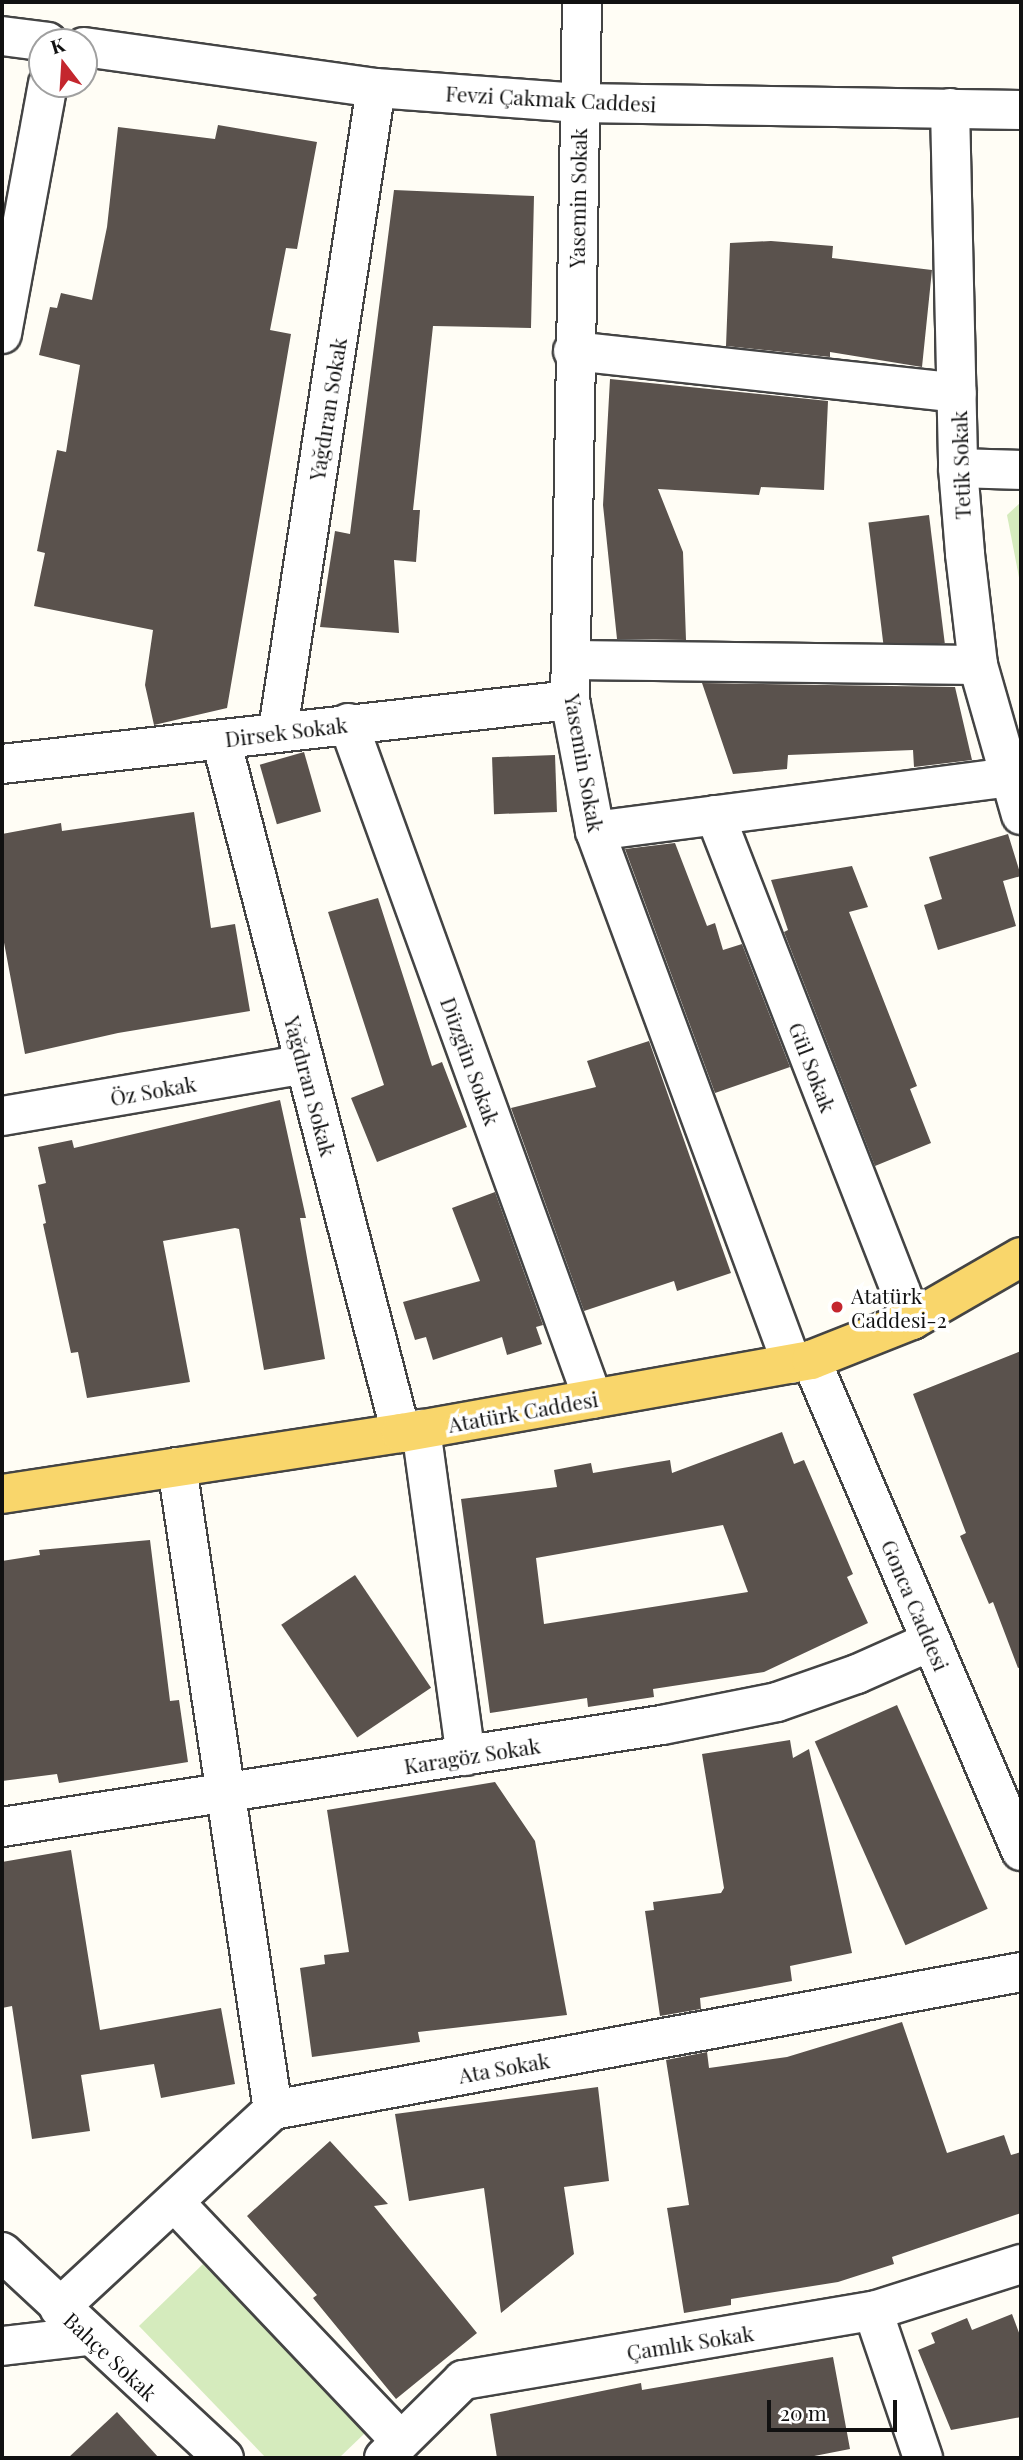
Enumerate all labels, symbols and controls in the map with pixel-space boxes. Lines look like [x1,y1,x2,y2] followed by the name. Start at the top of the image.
[28,28,98,98] north arrow
[47,30,68,59] text: K
[445,80,657,116] street label: Fevzi Çakmak Caddesi
[563,128,591,268] street label: Yasemin Sokak
[303,336,351,482] street label: Yağdıran Sokak
[946,410,974,520] street label: Tetik Sokak
[560,692,610,834] street label: Yasemin Sokak
[223,711,349,751] street label: Dirsek Sokak
[436,994,506,1128] street label: Düzgün Sokak
[280,1013,342,1159] street label: Yağdıran Sokak
[784,1019,842,1115] street label: Gül Sokak
[108,1070,198,1110] street label: Öz Sokak
[851,1282,947,1332] place label: Atatürk Caddesi-2
[829,1299,845,1315] marker: Atatürk Caddesi-2
[446,1385,600,1437] street label: Atatürk Caddesi
[877,1536,955,1674] street label: Gonca Caddesi
[402,1732,542,1778] street label: Karagöz Sokak
[456,2047,552,2087] street label: Ata Sokak
[59,2307,163,2405] street label: Bahçe Sokak
[625,2320,755,2364] street label: Çamlık Sokak
[771,2386,900,2430] scale bar
[780,2398,827,2426] text: 20 m

